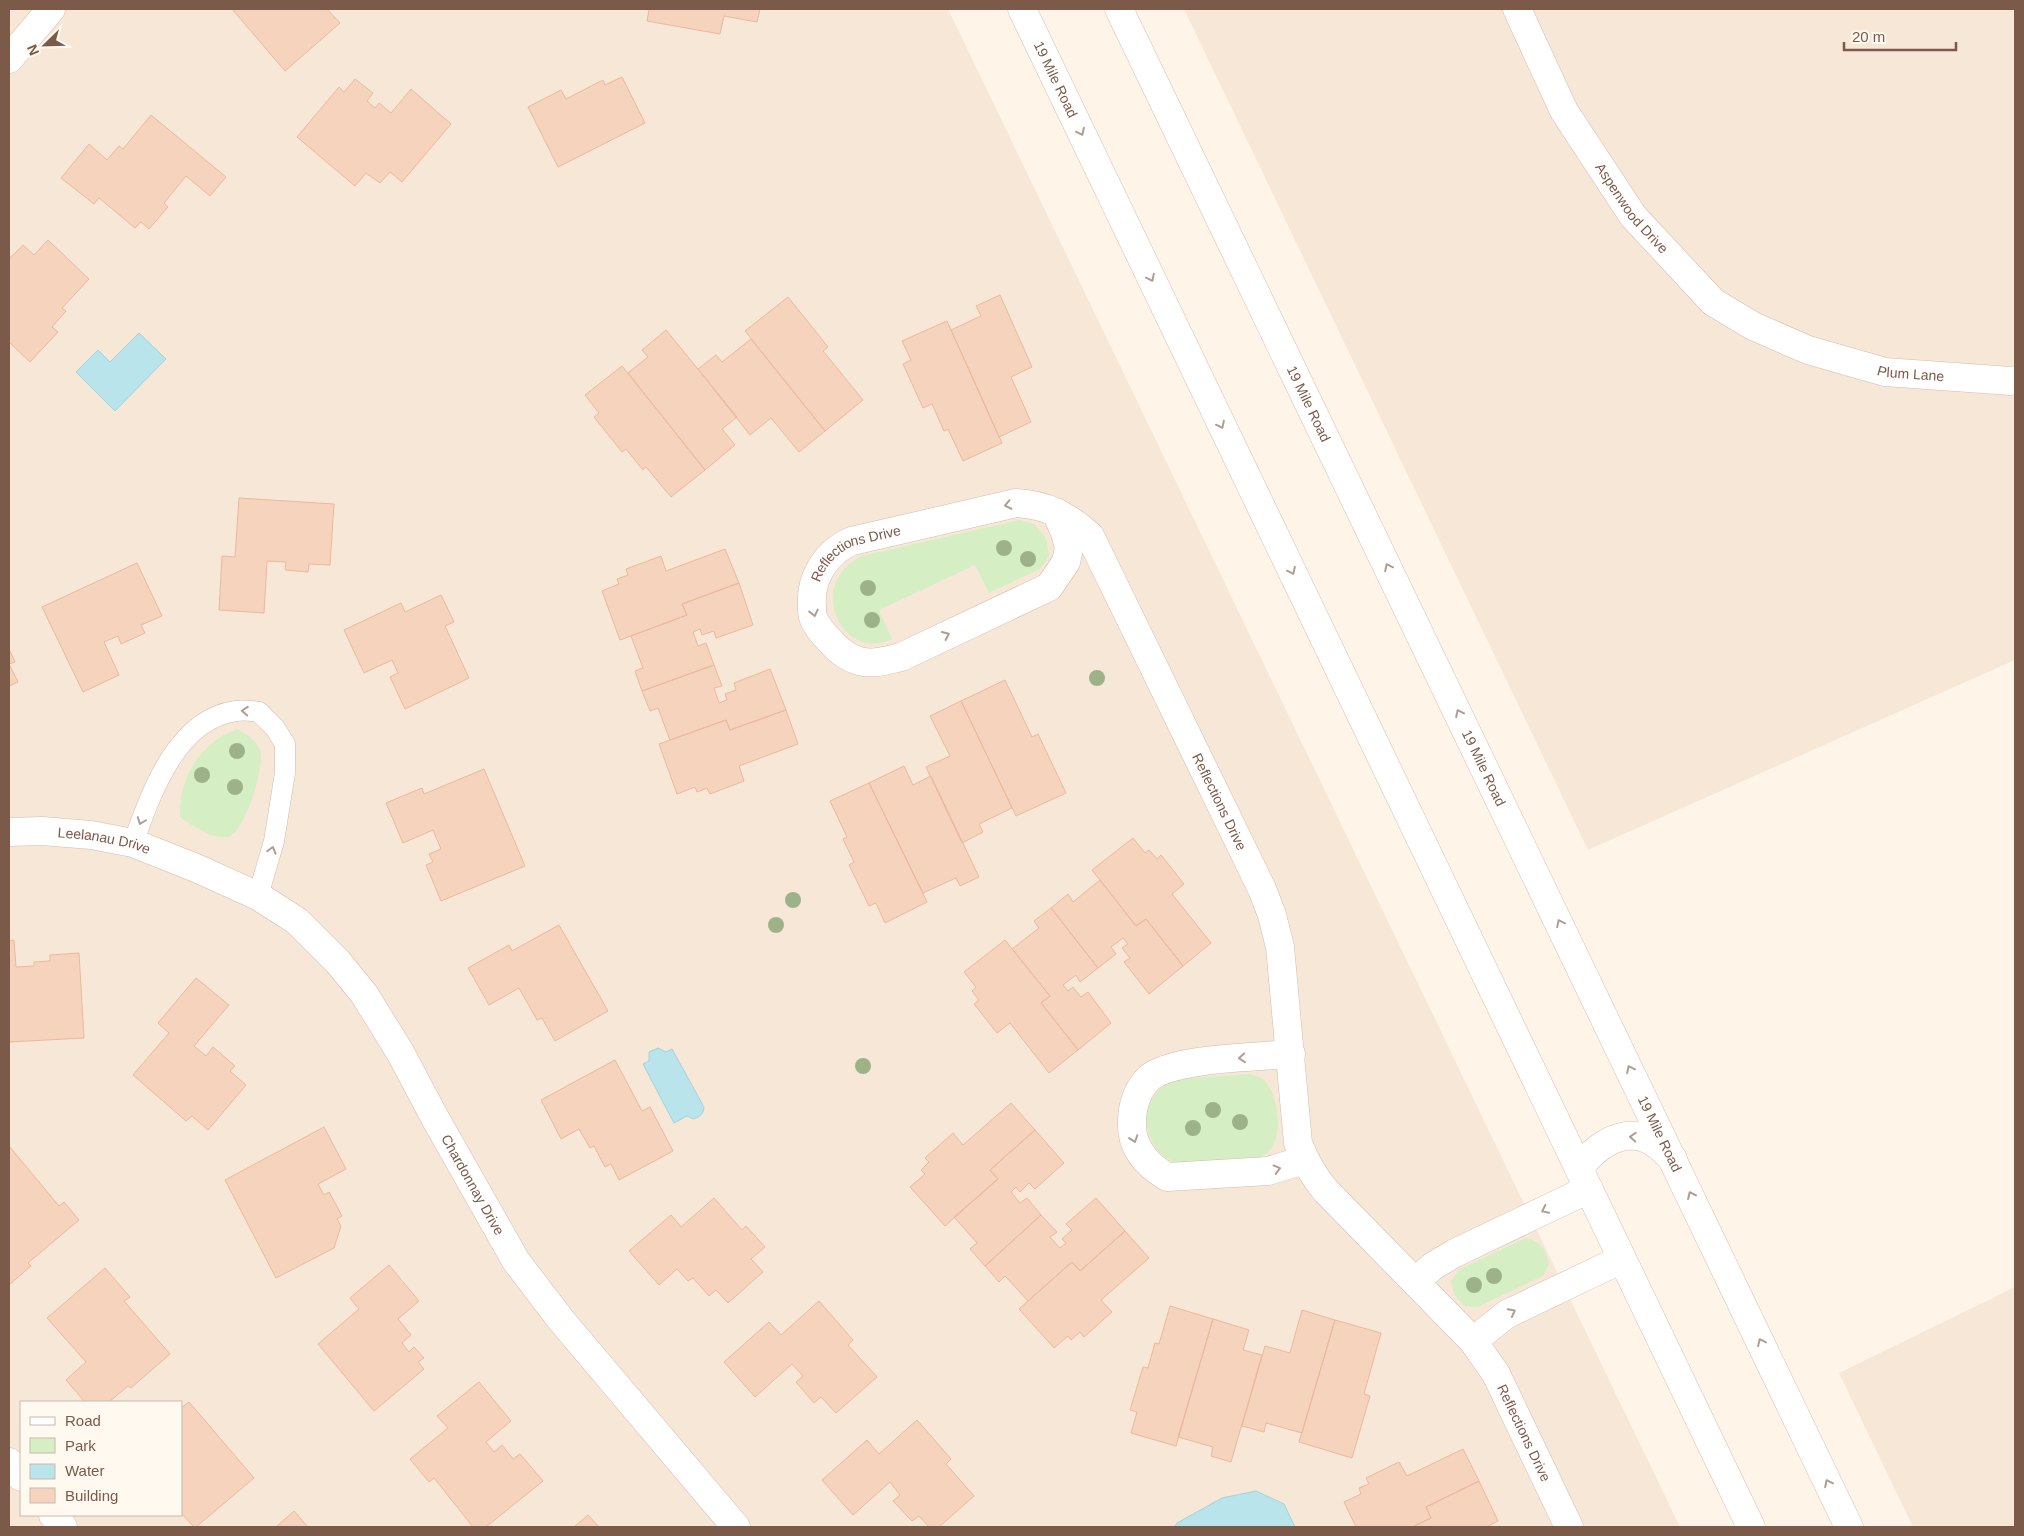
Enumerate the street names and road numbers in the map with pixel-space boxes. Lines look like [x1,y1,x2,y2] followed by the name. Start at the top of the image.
[1031,39,1081,120] street label: 19 Mile Road
[1592,160,1672,257] street label: Aspenwood Drive
[1875,362,1945,384] street label: Plum Lane
[1284,363,1334,444] street label: 19 Mile Road
[807,522,903,584] street label: Reflections Drive
[1459,727,1509,809] street label: 19 Mile Road
[1189,751,1250,853] street label: Reflections Drive
[57,824,153,857] street label: Leelanau Drive
[1635,1093,1685,1174] street label: 19 Mile Road
[438,1132,508,1238] street label: Chardonnay Drive
[1494,1382,1554,1484] street label: Reflections Drive

